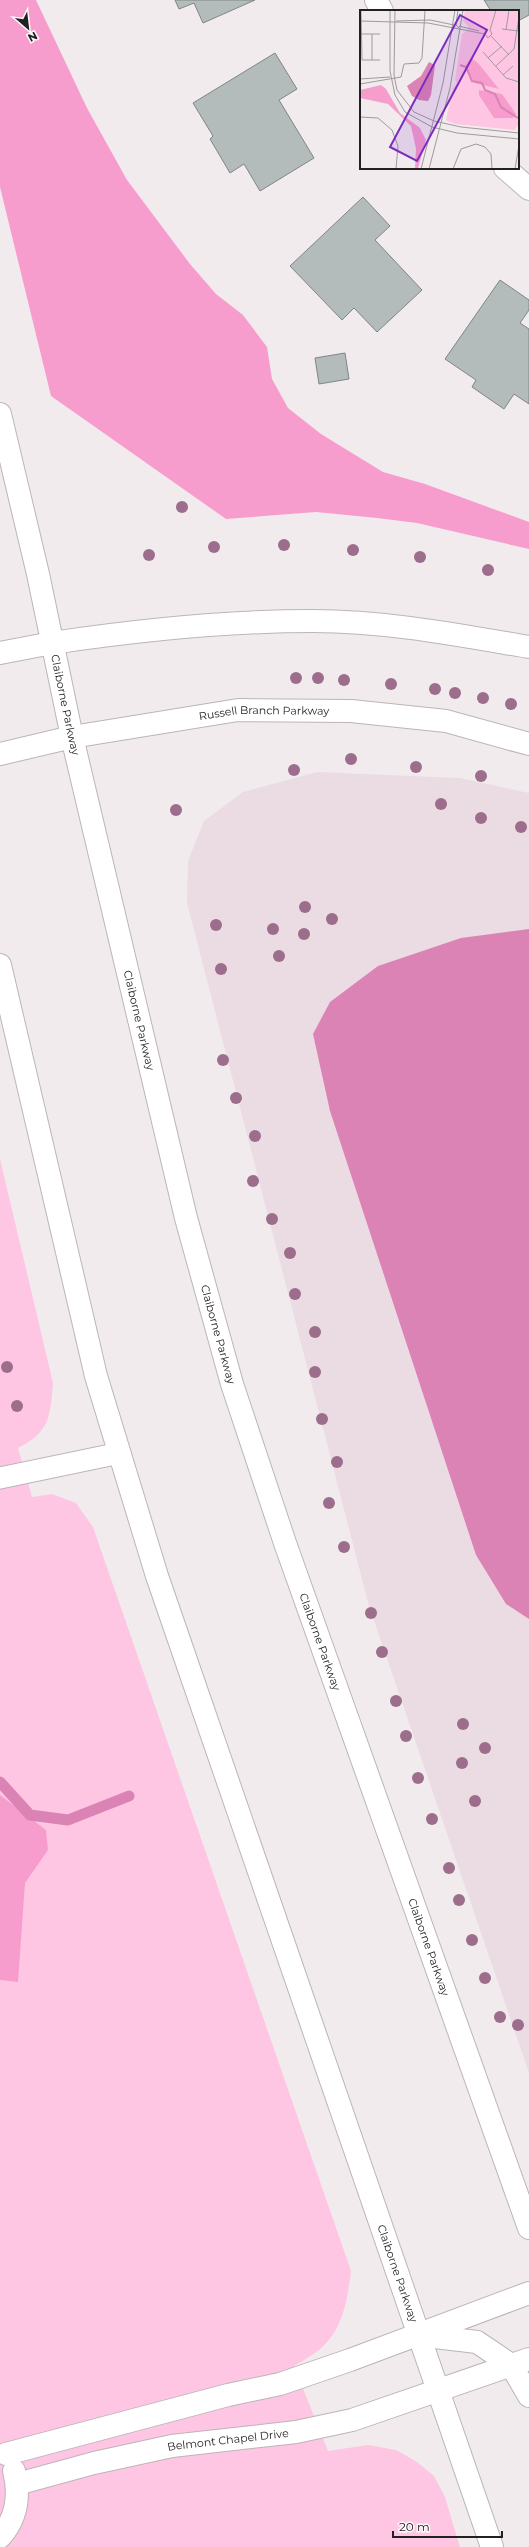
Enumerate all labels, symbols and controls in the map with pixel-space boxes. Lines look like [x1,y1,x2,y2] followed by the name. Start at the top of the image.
[8,8,48,48] north arrow
[360,10,519,169] inset map
[25,29,40,45] text: N
[48,653,83,756] street label: Claiborne Parkway
[198,703,329,723] street label: Russell Branch Parkway
[120,969,158,1072] street label: Claiborne Parkway
[198,1283,239,1386] street label: Claiborne Parkway
[296,1591,344,1692] street label: Claiborne Parkway
[405,1896,453,1998] street label: Claiborne Parkway
[374,2223,421,2324] street label: Claiborne Parkway
[166,2426,290,2454] street label: Belmont Chapel Drive
[393,2513,502,2539] scale bar
[399,2519,430,2534] text: 20 m

